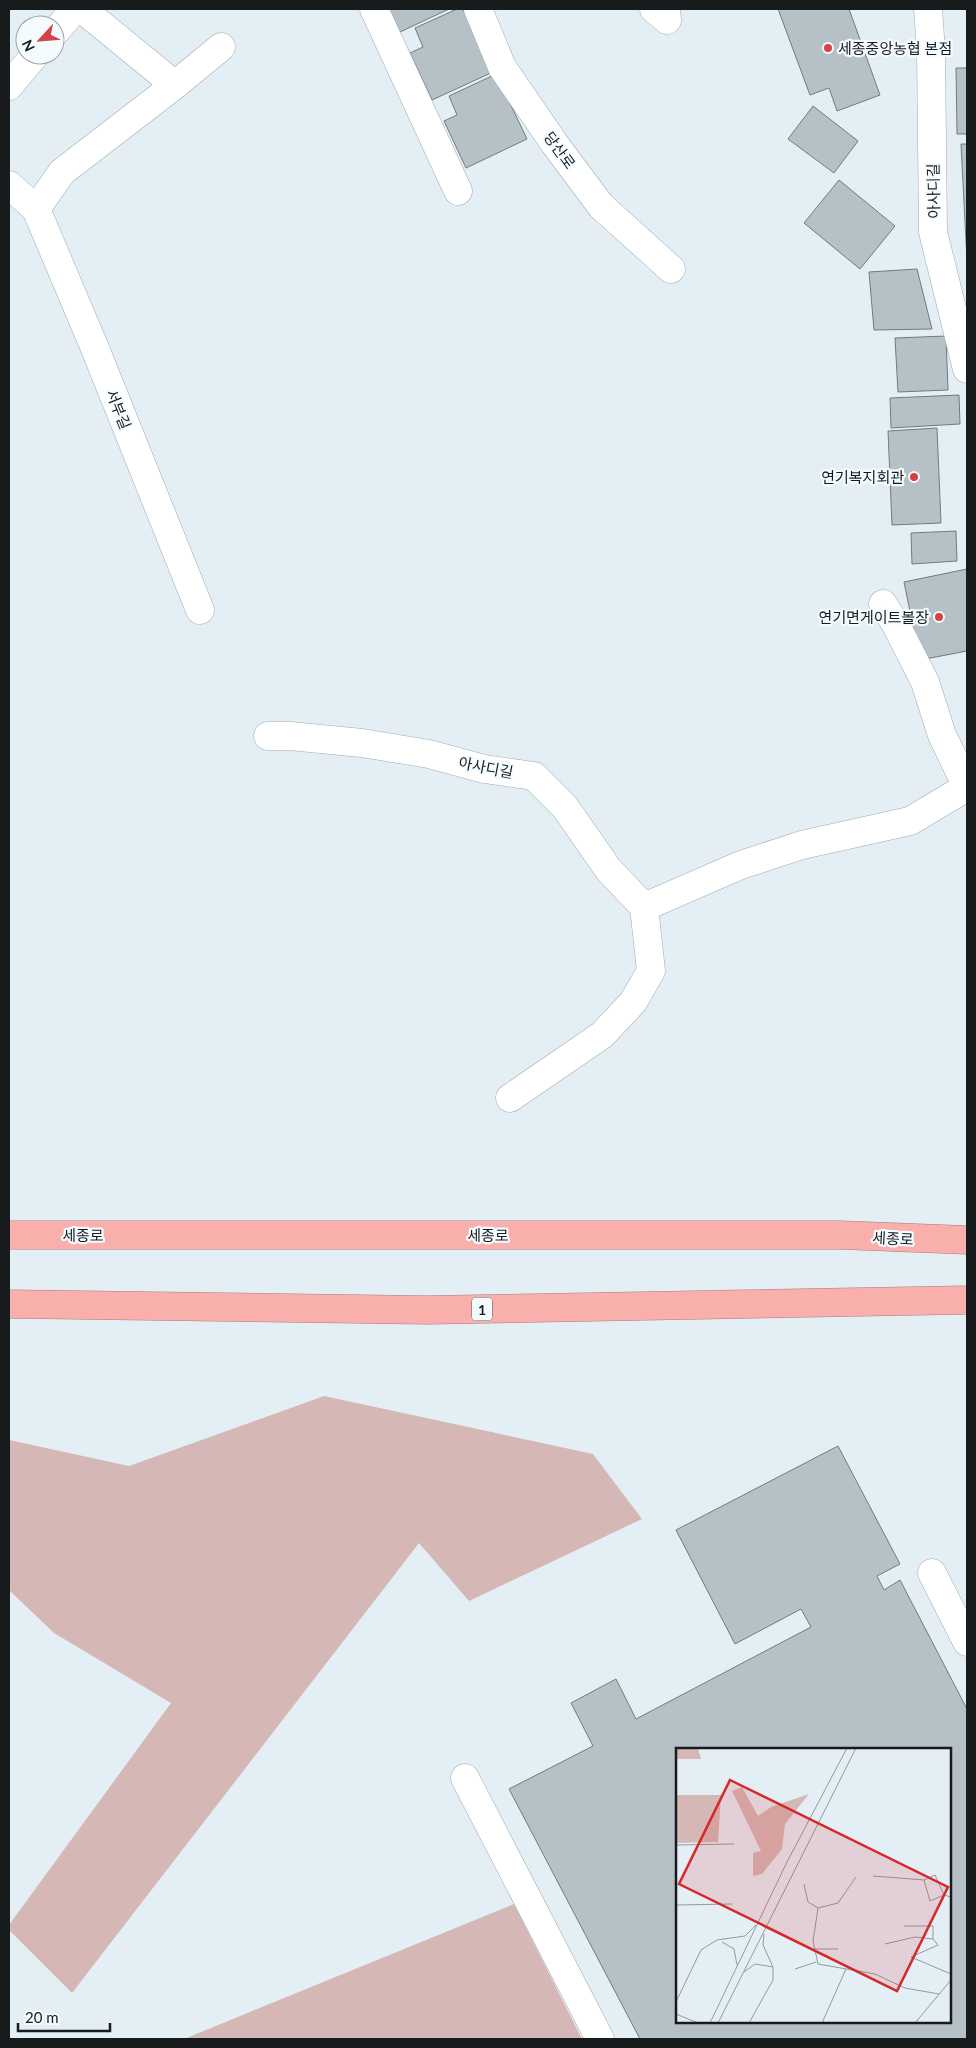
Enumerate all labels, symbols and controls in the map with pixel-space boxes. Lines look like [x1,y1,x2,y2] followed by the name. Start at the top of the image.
[15,15,65,65] north arrow
[18,37,38,54] text: N
[838,39,952,57] place label: 세종중앙농협 본점
[822,42,834,54] marker: 세종중앙농협 본점
[541,128,579,172] street label: 당산로
[924,163,942,219] street label: 아사디길
[103,386,135,432] street label: 서부길
[821,468,904,486] place label: 연기복지회관
[908,471,920,483] marker: 연기복지회관
[819,608,929,626] place label: 연기면게이트볼장
[933,611,945,623] marker: 연기면게이트볼장
[457,753,515,781] street label: 아사디길
[62,1226,104,1244] street label: 세종로
[467,1226,509,1244] street label: 세종로
[872,1228,914,1248] street label: 세종로
[472,1298,492,1320] road number: 1
[676,1748,951,2023] inset map
[18,2000,110,2032] scale bar
[25,2008,59,2026] text: 20 m

